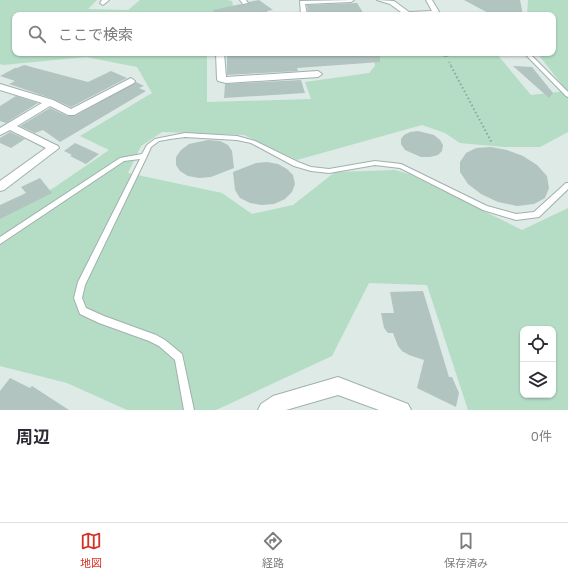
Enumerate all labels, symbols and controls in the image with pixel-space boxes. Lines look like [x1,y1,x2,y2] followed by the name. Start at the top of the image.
[12,12,556,56] search box
[26,23,48,45] icon: search
[58,24,133,45] text: ここで検索
[520,326,556,398] map controls
[520,326,556,362] button: locate
[520,362,556,398] button: layers
[16,425,50,449] text: 周辺
[531,427,552,446] text: 0件
[80,530,102,572] tab: 地図
[262,530,284,572] tab: 経路
[444,530,488,572] tab: 保存済み

